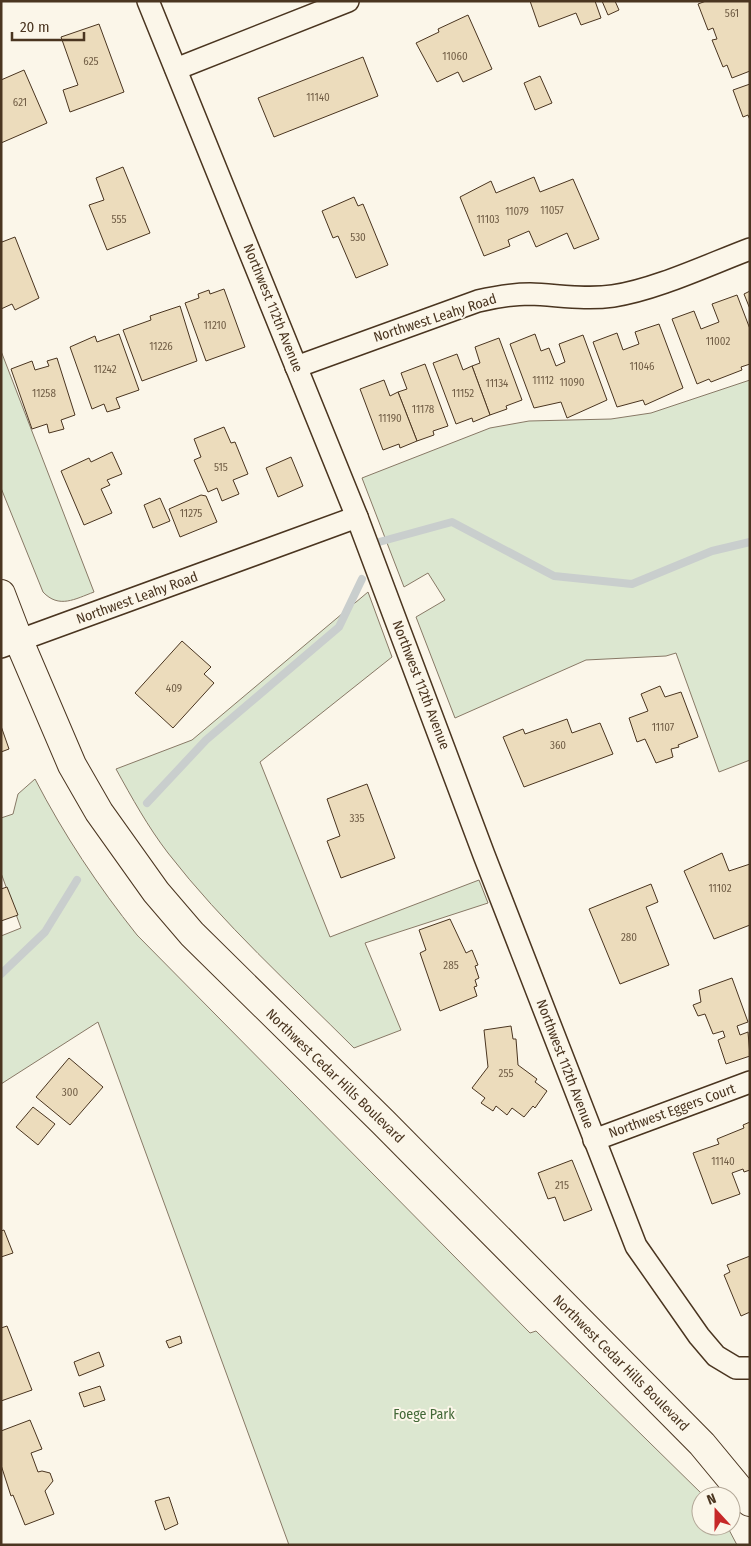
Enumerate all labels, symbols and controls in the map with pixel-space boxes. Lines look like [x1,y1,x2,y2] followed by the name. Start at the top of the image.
[725,7,739,20] house number: 561
[12,10,85,42] scale bar
[20,18,50,36] text: 20 m
[442,50,468,63] house number: 11060
[83,55,99,68] house number: 625
[306,91,330,104] house number: 11140
[13,96,27,109] house number: 621
[540,204,564,217] house number: 11057
[505,205,529,218] house number: 11079
[111,213,127,226] house number: 555
[476,213,500,226] house number: 11103
[350,231,366,244] house number: 530
[239,241,307,375] street label: Northwest 112th Avenue
[371,290,499,346] street label: Northwest Leahy Road
[203,319,227,332] house number: 11210
[706,335,730,348] house number: 11002
[149,340,173,353] house number: 11226
[630,360,655,373] house number: 11046
[93,363,117,376] house number: 11242
[532,374,554,387] house number: 11112
[559,376,585,389] house number: 11090
[486,377,509,390] house number: 11134
[32,387,56,400] house number: 11258
[452,387,474,400] house number: 11152
[412,403,435,416] house number: 11178
[378,412,402,425] house number: 11190
[214,461,228,474] house number: 515
[180,507,202,520] house number: 11275
[74,568,200,628] street label: Northwest Leahy Road
[389,618,453,752] street label: Northwest 112th Avenue
[166,682,182,695] house number: 409
[652,721,675,734] house number: 11107
[550,739,566,752] house number: 360
[350,812,364,825] house number: 335
[708,882,732,895] house number: 11102
[621,931,637,944] house number: 280
[443,959,459,972] house number: 285
[533,997,597,1131] street label: Northwest 112th Avenue
[262,1006,408,1146] street label: Northwest Cedar Hills Boulevard
[499,1067,513,1080] house number: 255
[606,1080,738,1142] street label: Northwest Eggers Court
[62,1086,78,1099] house number: 300
[711,1155,735,1168] house number: 11140
[555,1179,569,1192] house number: 215
[549,1291,693,1435] street label: Northwest Cedar Hills Boulevard
[393,1406,455,1423] park label: Foege Park
[691,1486,741,1536] north arrow
[705,1490,718,1509] text: N

